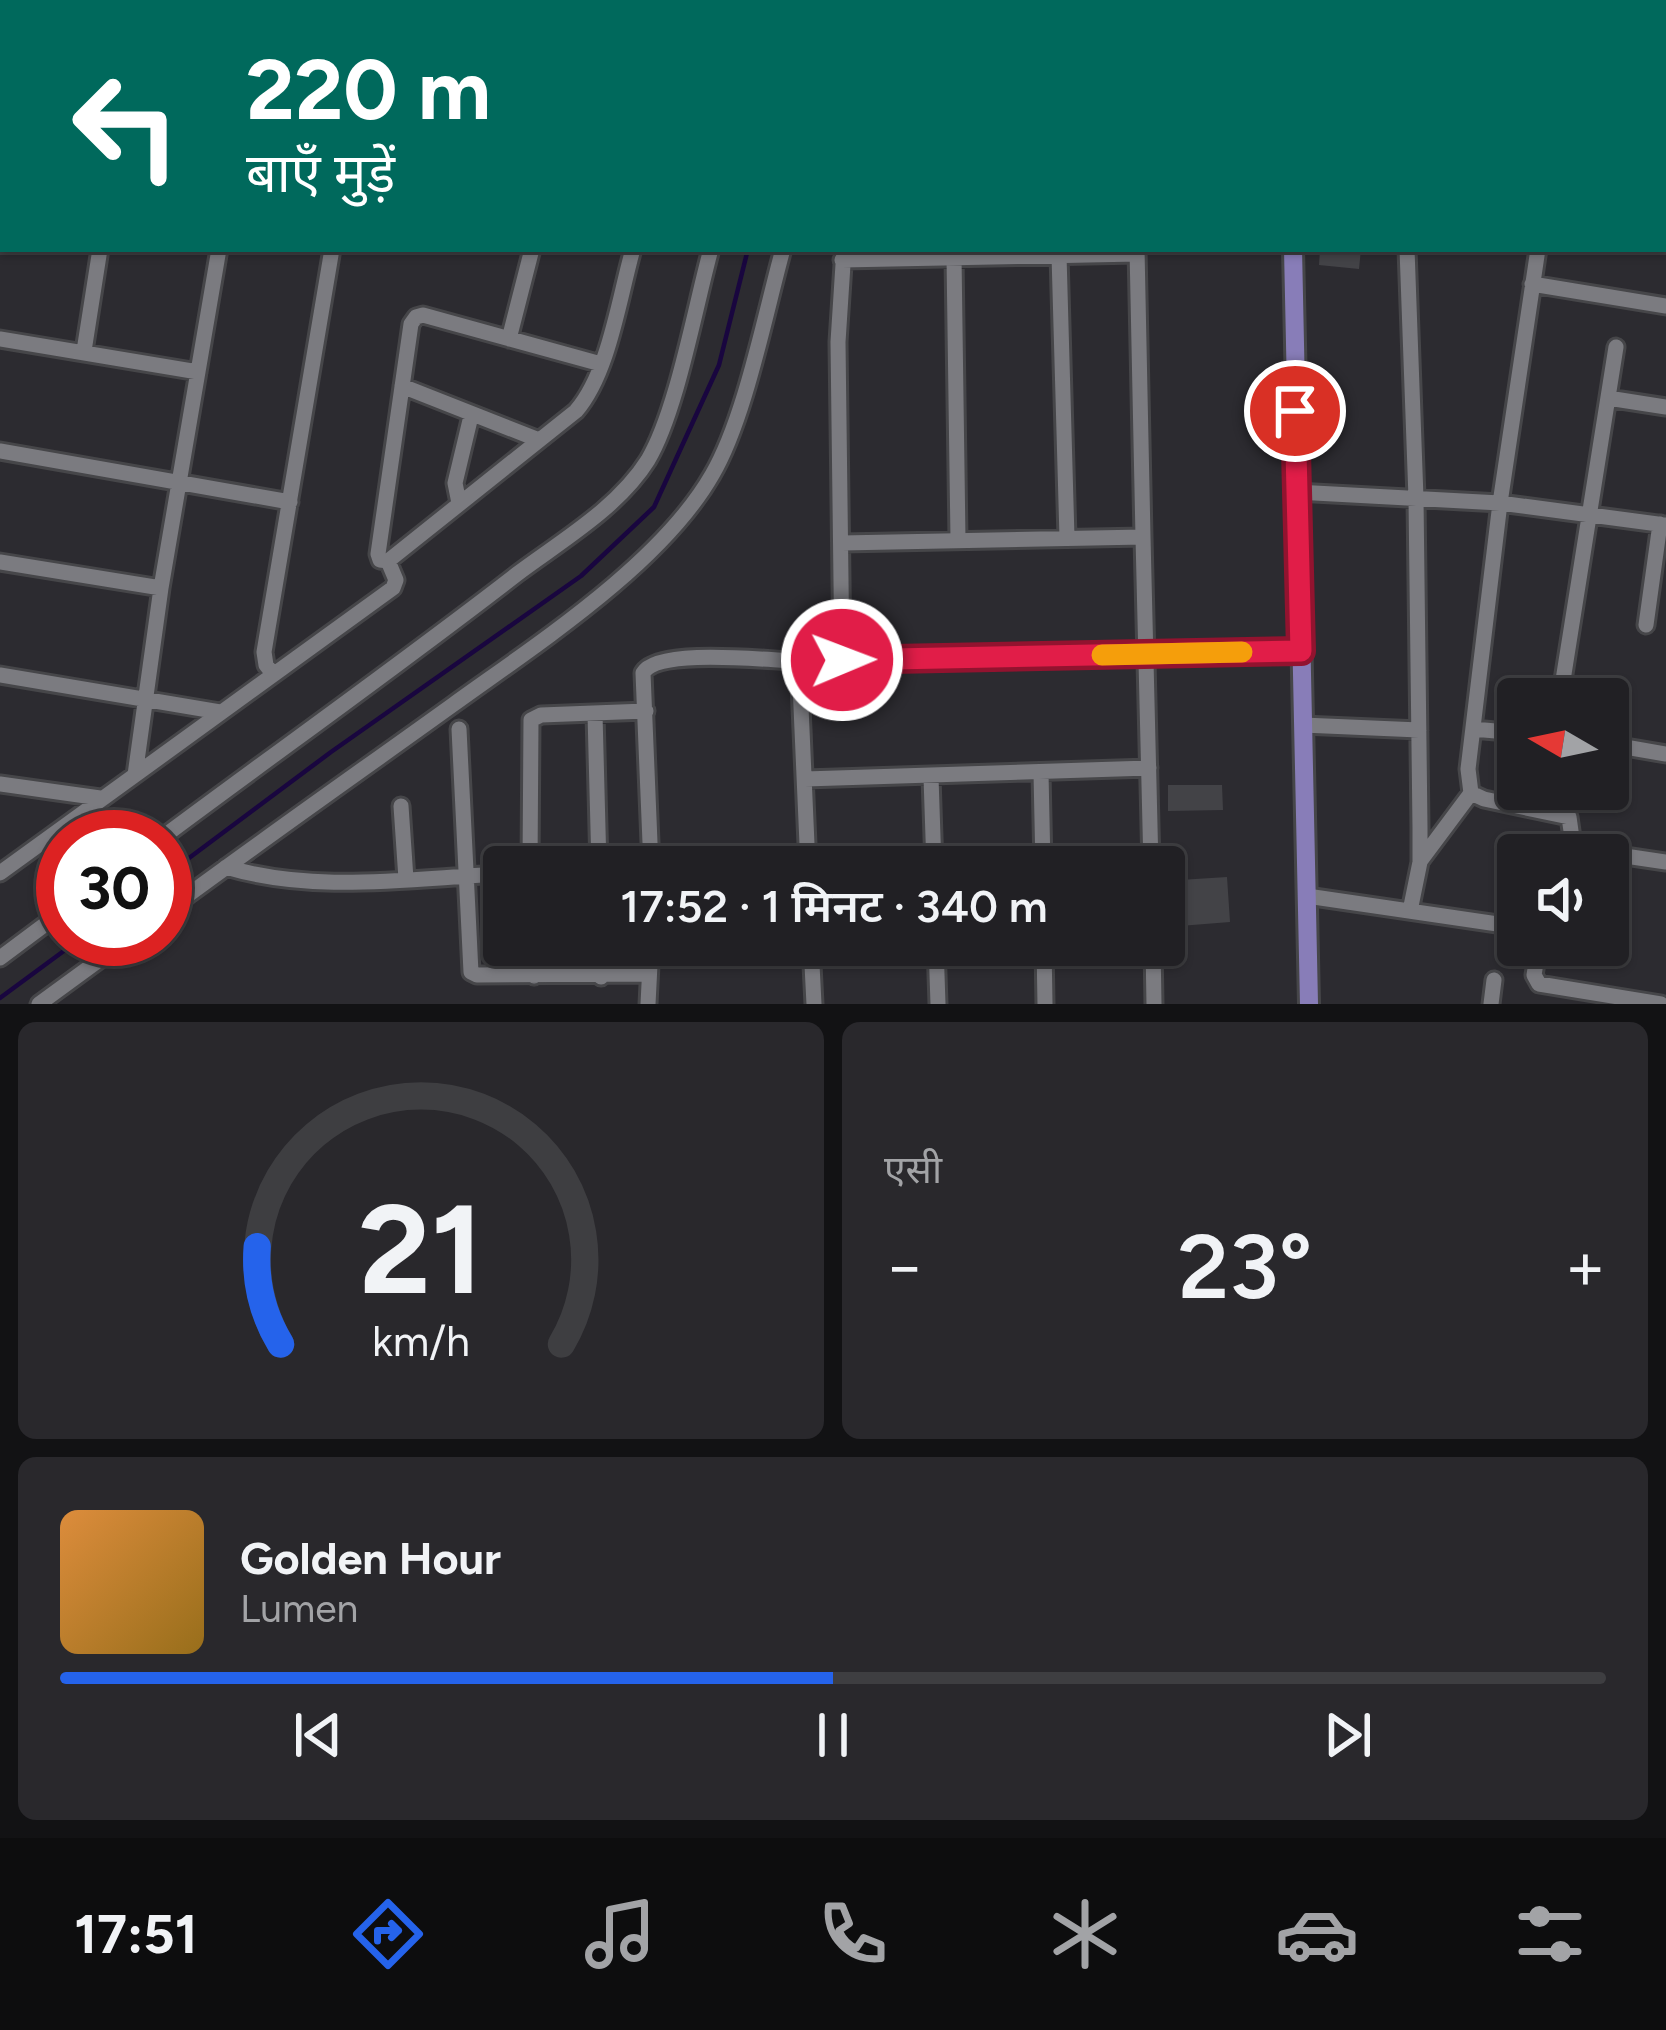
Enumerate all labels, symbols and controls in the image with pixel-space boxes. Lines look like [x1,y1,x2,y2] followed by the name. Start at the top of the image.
[246,39,491,140] text: 220 m
[48,48,204,204] icon: left
[246,141,395,206] text: बाएँ मुड़ें
[1244,360,1346,462] pin
[1262,378,1328,444] icon: arrive
[779,597,905,723] position arrow
[1497,678,1629,810] north arrow
[1497,678,1629,966] map controls
[36,810,192,966] speed limit sign: 30
[1497,834,1629,966] button: sound
[620,879,1048,933] text: 17:52 · 1 मिनट · 340 m
[884,1146,942,1193] text: एसी
[359,1174,483,1324] text: 21
[1178,1212,1312,1321] text: 23°
[884,1226,925,1306] text: −
[1565,1226,1606,1306] text: +
[372,1314,470,1366] text: km/h
[240,1531,501,1585] text: Golden Hour
[240,1585,358,1632] text: Lumen
[285,1702,351,1768] icon: previous
[800,1702,866,1768] icon: pause
[1315,1702,1381,1768] icon: next
[346,1892,430,1976] icon: directions
[578,1892,662,1976] icon: music
[811,1892,895,1976] icon: phone
[1043,1892,1127,1976] icon: climate
[1275,1892,1359,1976] icon: car
[1508,1892,1592,1976] icon: filters
[74,1902,197,1967] text: 17:51

